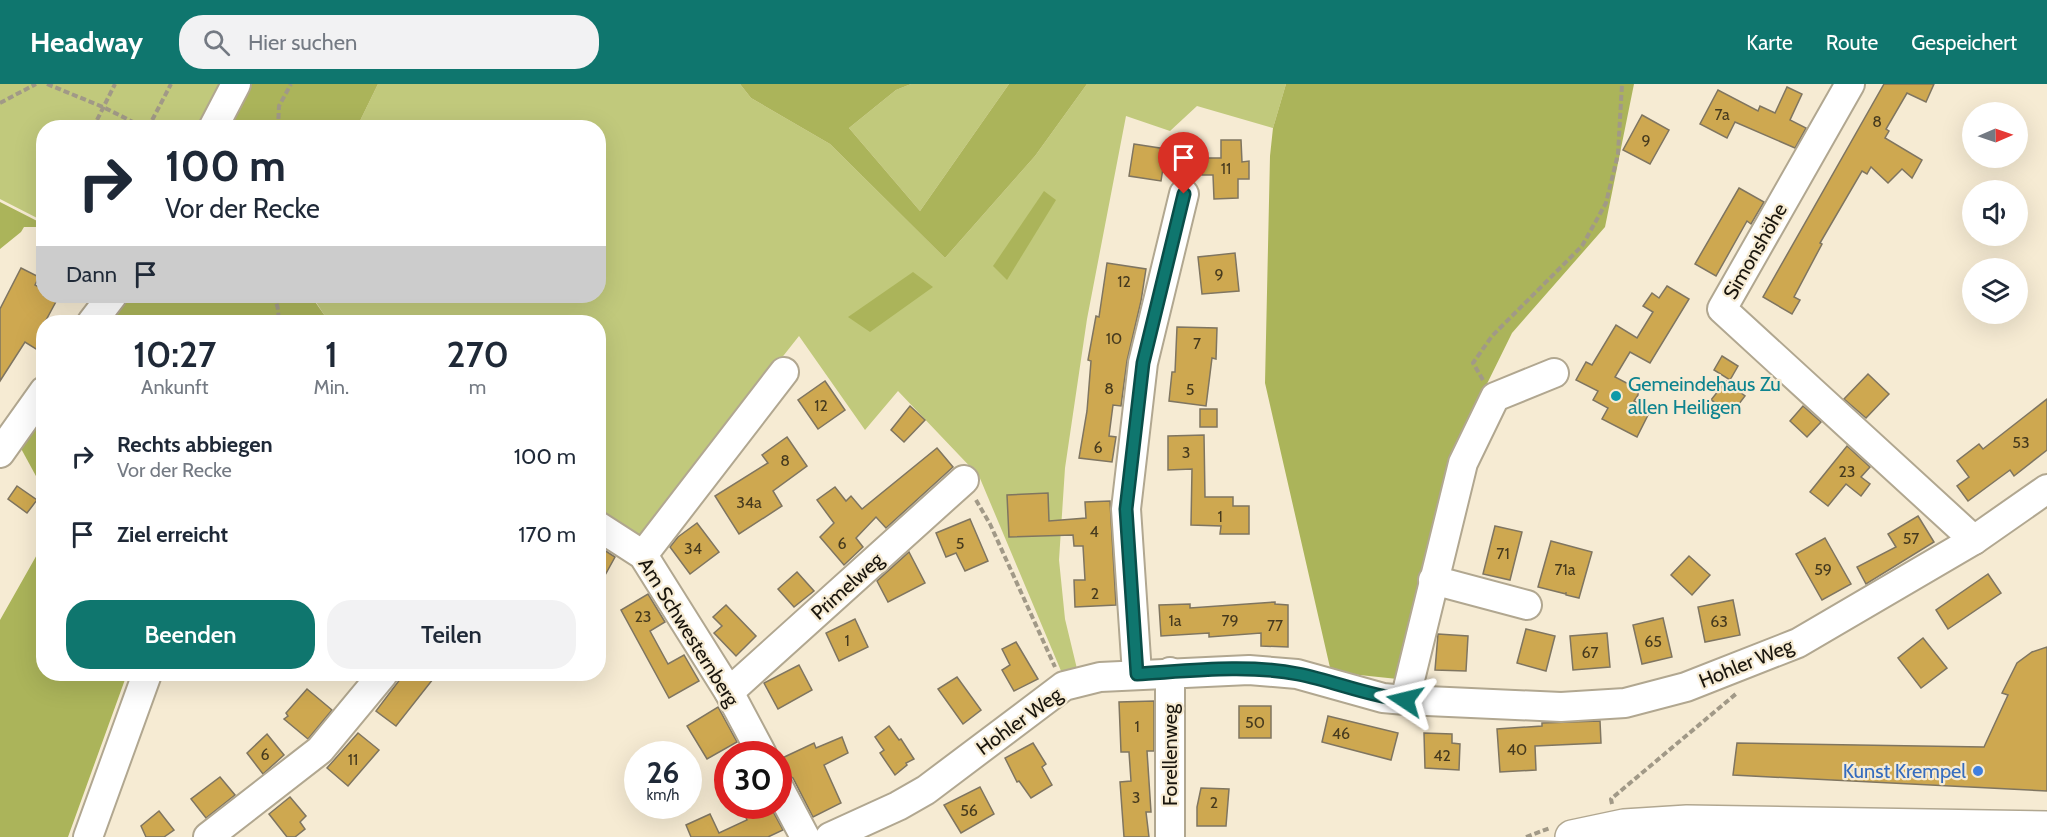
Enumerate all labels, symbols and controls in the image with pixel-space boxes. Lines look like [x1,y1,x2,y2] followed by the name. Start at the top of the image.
[179,15,599,69] search box
[30,25,143,59] text: Headway
[200,26,233,59] icon: search
[248,29,357,56] text: Hier suchen
[1746,30,1793,55] text: Karte
[1826,30,1878,55] text: Route
[1911,30,2017,55] text: Gespeichert
[1962,102,2028,168] north arrow
[1962,102,2028,324] map controls
[1714,105,1730,124] house number: 7a
[1872,112,1882,131] house number: 8
[1641,131,1651,150] house number: 9
[1158,132,1209,194] pin
[165,140,286,192] text: 100 m
[1167,141,1200,174] icon: arrive
[66,144,144,222] icon: right
[1221,159,1231,178] house number: 11
[1962,180,2028,246] button: sound
[165,192,320,225] text: Vor der Recke
[1718,199,1792,303] street label: Simonshöhe
[129,258,162,291] icon: arrive
[1962,258,2028,324] button: layers
[66,261,117,288] text: Dann
[1214,265,1224,284] house number: 9
[1117,272,1131,291] house number: 12
[1106,329,1122,348] house number: 10
[133,332,216,376] text: 10:27
[325,332,338,376] text: 1
[446,332,509,376] text: 270
[1193,334,1201,353] house number: 7
[1628,372,1781,419] place label: Gemeindehaus Zu allen Heiligen
[141,375,208,399] text: Ankunft
[314,375,349,399] text: Min.
[469,375,486,399] text: m
[1104,379,1114,398] house number: 8
[1186,380,1194,399] house number: 5
[1609,389,1623,403] marker: Gemeindehaus Zu allen Heiligen
[814,396,828,415] house number: 12
[117,431,273,458] text: Rechts abbiegen
[2012,433,2030,452] house number: 53
[1093,438,1103,457] house number: 6
[66,440,99,473] icon: right
[514,443,576,470] text: 100 m
[1182,443,1190,462] house number: 3
[780,451,790,470] house number: 8
[117,458,232,482] text: Vor der Recke
[1838,462,1856,481] house number: 23
[736,493,762,512] house number: 34a
[1217,507,1223,526] house number: 1
[66,518,99,551] icon: arrive
[117,521,228,548] text: Ziel erreicht
[518,521,576,548] text: 170 m
[1089,522,1099,541] house number: 4
[1903,529,1919,548] house number: 57
[837,534,847,553] house number: 6
[956,534,964,553] house number: 5
[684,539,702,558] house number: 34
[1496,544,1510,563] house number: 71
[806,547,889,625] street label: Primelweg
[634,553,745,712] street label: Am Schwesternberg
[1555,560,1576,579] house number: 71a
[1814,560,1832,579] house number: 59
[1091,584,1099,603] house number: 2
[66,600,315,669] button: Beenden
[327,600,576,669] button: Teilen
[634,607,652,626] house number: 23
[1169,611,1182,630] house number: 1a
[1221,611,1239,630] house number: 79
[1710,612,1728,631] house number: 63
[1267,616,1283,635] house number: 77
[844,631,850,650] house number: 1
[1644,632,1662,651] house number: 65
[1695,633,1798,693] street label: Hohler Weg
[1581,643,1599,662] house number: 67
[1373,668,1437,732] position arrow
[972,681,1067,760] street label: Hohler Weg
[1158,703,1182,806] street label: Forellenweg
[1245,713,1265,732] house number: 50
[1134,717,1140,736] house number: 1
[1332,724,1350,743] house number: 46
[1507,740,1527,759] house number: 40
[714,741,792,819] speed limit sign: 30
[260,745,270,764] house number: 6
[1433,746,1451,765] house number: 42
[348,750,358,769] house number: 11
[647,754,679,791] text: 26
[1843,759,1966,783] place label: Kunst Krempel
[1971,764,1985,778] marker: Kunst Krempel
[647,786,679,804] text: km/h
[1132,788,1140,807] house number: 3
[1210,793,1218,812] house number: 2
[960,801,978,820] house number: 56

